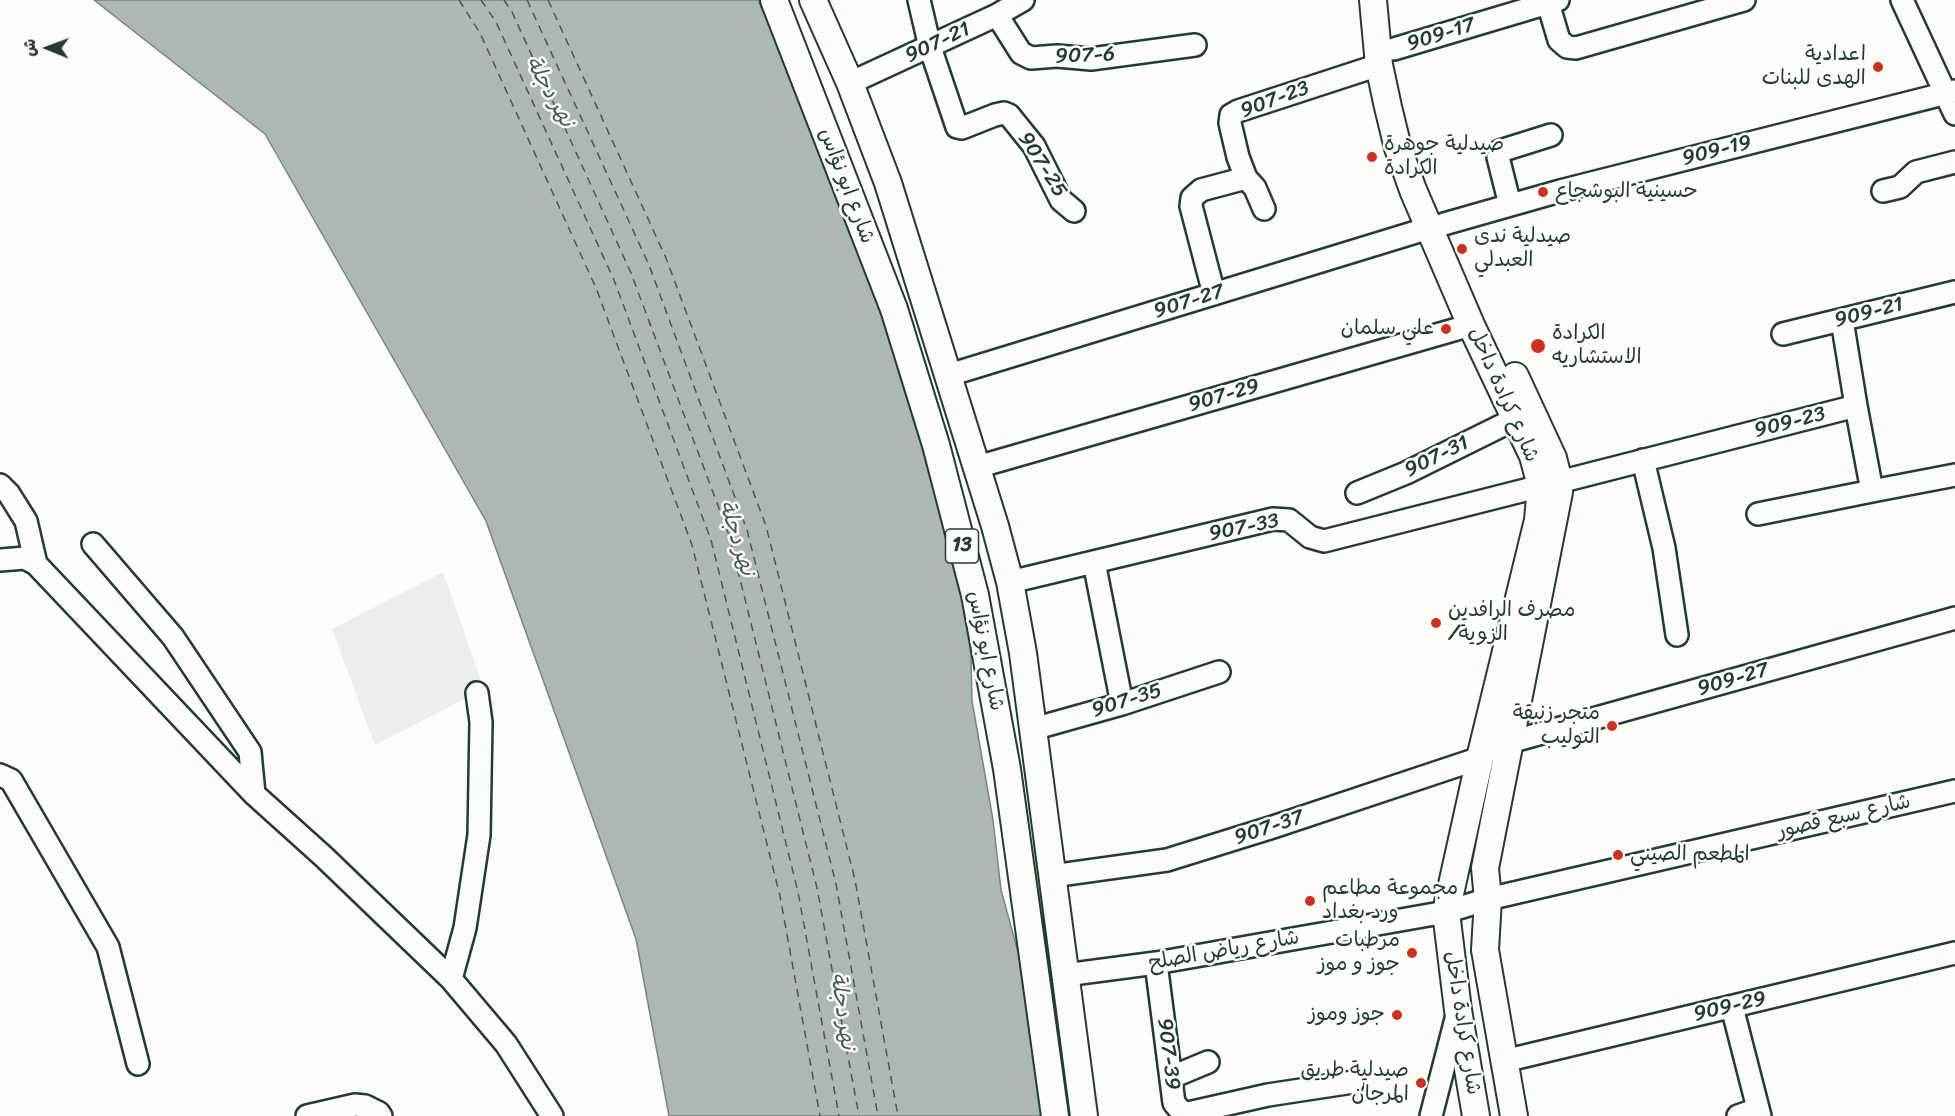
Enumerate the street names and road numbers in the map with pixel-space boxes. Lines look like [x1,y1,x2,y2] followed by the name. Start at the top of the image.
[1404,13,1478,57] street label: 909-17
[901,17,975,69] street label: 907-21
[1055,42,1115,70] street label: 907-6
[1237,76,1313,124] street label: 907-23
[812,125,880,247] street label: شارع ابو نؤاس
[1012,127,1072,203] street label: 907-25
[1680,130,1754,172] street label: 909-19
[1151,279,1227,325] street label: 907-27
[1832,292,1906,334] street label: 909-21
[1462,324,1544,466] street label: شارع كرادة داخل
[1185,374,1263,418] street label: 907-29
[1752,402,1828,444] street label: 909-23
[1401,431,1473,483] street label: 907-31
[1207,509,1281,547] street label: 907-33
[946,529,978,563] road number: 13
[961,589,1009,713] street label: شارع ابو نؤاس
[1694,658,1772,702] street label: 909-27
[1089,678,1165,724] street label: 907-35
[1775,789,1913,845] street label: شارع سبع قصور
[1231,805,1307,851] street label: 907-37
[1147,925,1301,977] street label: شارع رياض الصلح
[1438,949,1486,1097] street label: شارع كرادة داخل
[1691,986,1769,1028] street label: 909-29
[1151,1017,1185,1091] street label: 907-39

